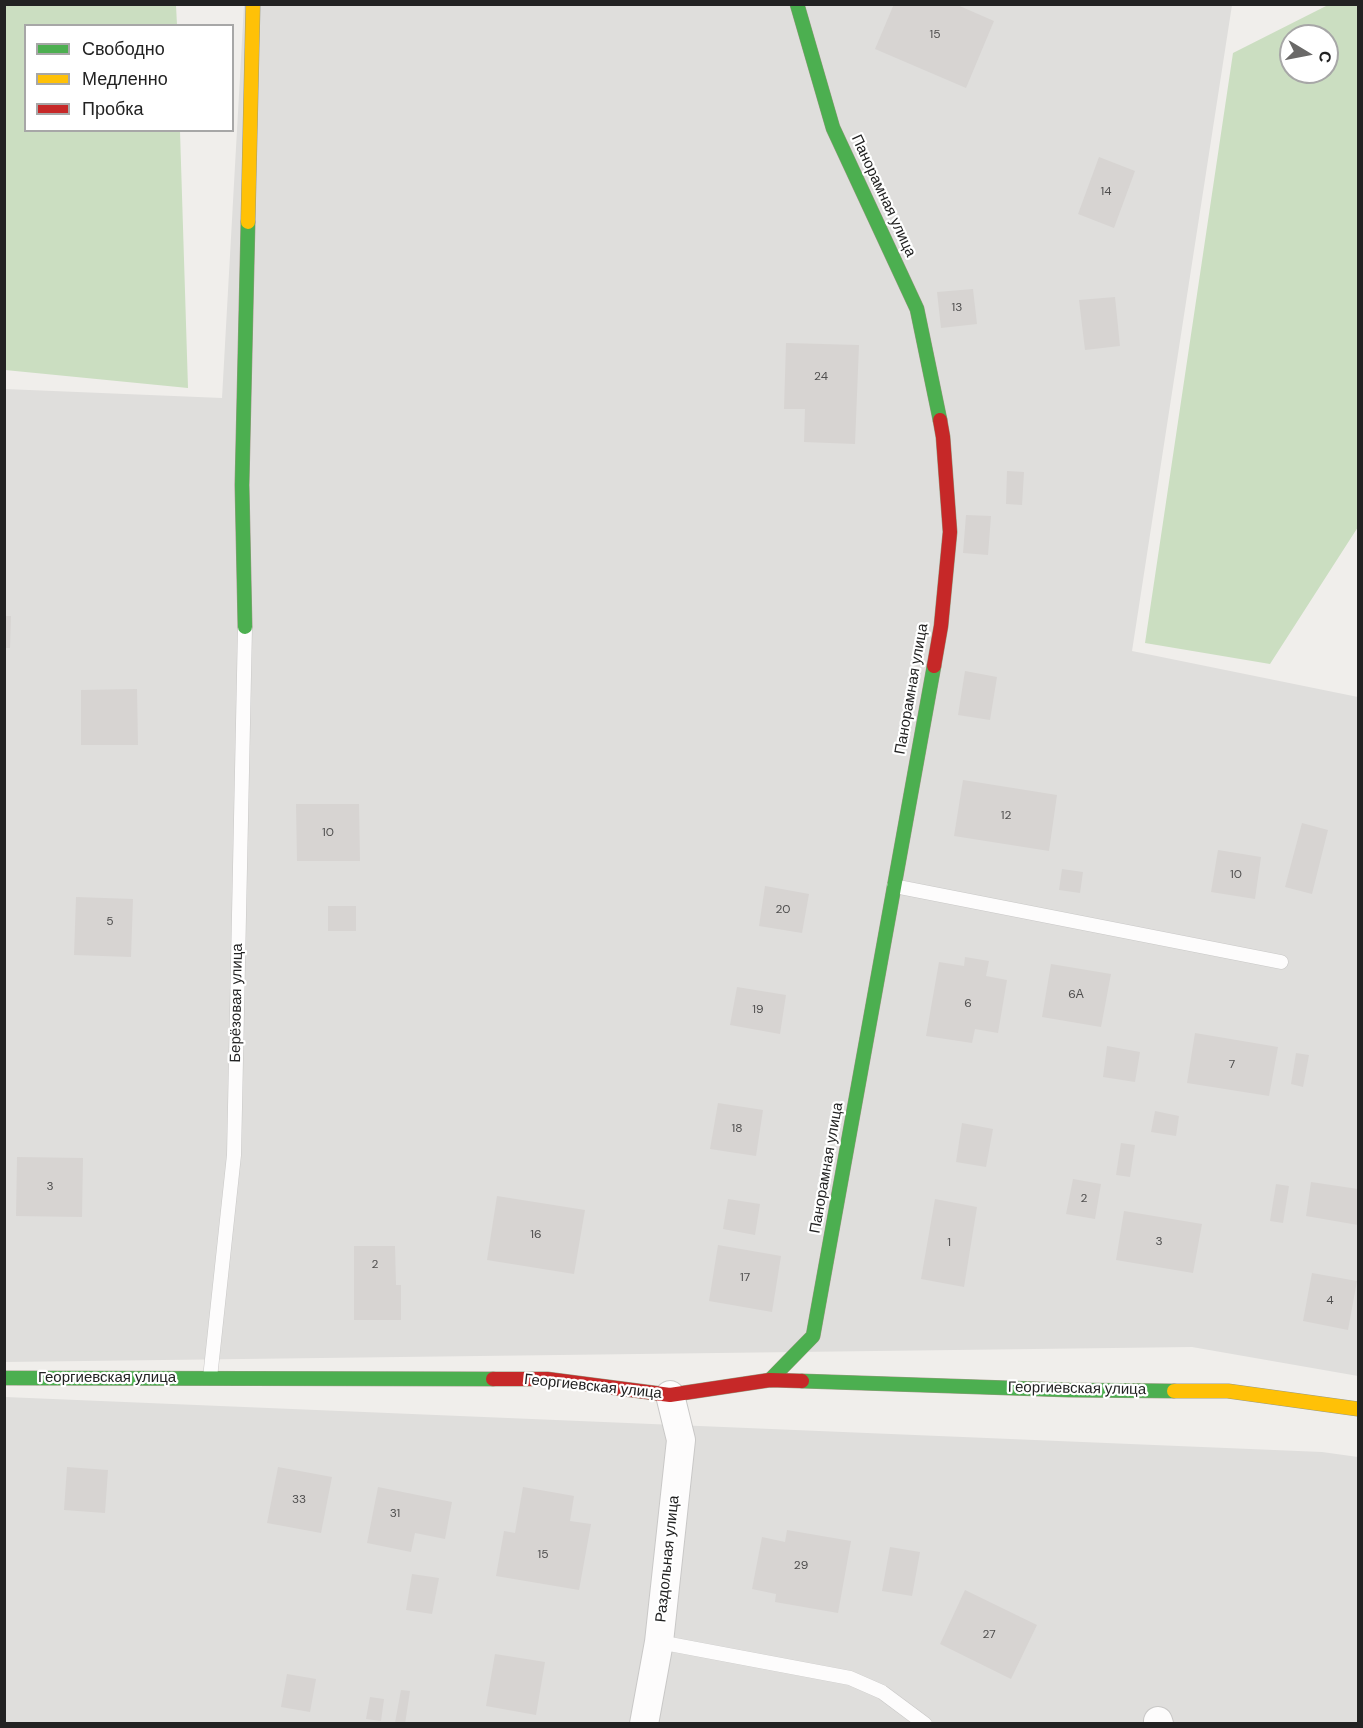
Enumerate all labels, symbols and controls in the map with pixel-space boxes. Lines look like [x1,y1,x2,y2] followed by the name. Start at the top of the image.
[24,24,234,132] legend
[1279,24,1339,84] north arrow
[929,28,941,42] house number: 15
[82,37,165,61] text: Свободно
[1314,49,1337,64] text: С
[82,67,168,91] text: Медленно
[82,97,144,121] text: Пробка
[847,132,919,260] street label: Панорамная улица
[1100,185,1112,199] house number: 14
[952,301,962,315] house number: 13
[814,370,828,384] house number: 24
[892,622,932,756] street label: Панорамная улица
[1001,809,1011,823] house number: 12
[322,826,334,840] house number: 10
[1230,868,1242,882] house number: 10
[776,903,790,917] house number: 20
[106,915,114,929] house number: 5
[227,943,247,1063] street label: Берёзовая улица
[1068,988,1084,1002] house number: 6А
[964,997,972,1011] house number: 6
[752,1003,764,1017] house number: 19
[1229,1058,1235,1072] house number: 7
[807,1101,847,1235] street label: Панорамная улица
[731,1122,743,1136] house number: 18
[46,1180,54,1194] house number: 3
[1081,1192,1087,1206] house number: 2
[530,1228,542,1242] house number: 16
[1155,1235,1163,1249] house number: 3
[947,1236,951,1250] house number: 1
[372,1258,378,1272] house number: 2
[740,1271,750,1285] house number: 17
[1326,1294,1334,1308] house number: 4
[38,1369,176,1387] street label: Георгиевская улица
[523,1371,663,1403] street label: Георгиевская улица
[1008,1379,1146,1399] street label: Георгиевская улица
[292,1493,306,1507] house number: 33
[652,1495,684,1623] street label: Раздольная улица
[390,1507,400,1521] house number: 31
[537,1548,549,1562] house number: 15
[794,1559,808,1573] house number: 29
[982,1628,996,1642] house number: 27

